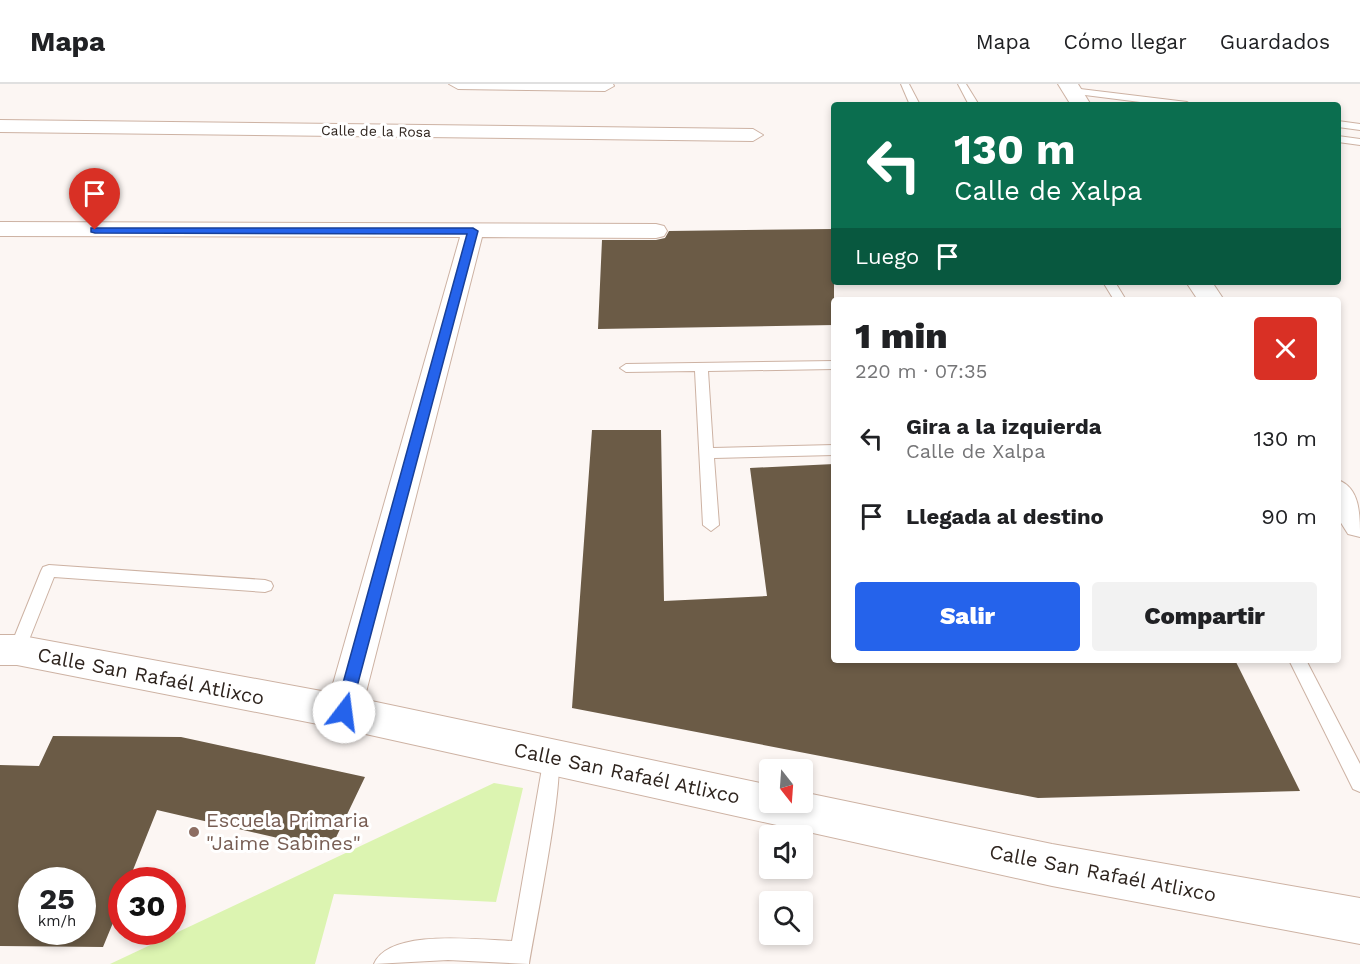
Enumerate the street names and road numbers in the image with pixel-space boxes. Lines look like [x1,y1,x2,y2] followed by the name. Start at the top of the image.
[321,122,431,140] street label: Calle de la Rosa
[36,642,266,710] street label: Calle San Rafaél Atlixco
[512,737,742,809] street label: Calle San Rafaél Atlixco
[988,839,1218,907] street label: Calle San Rafaél Atlixco

